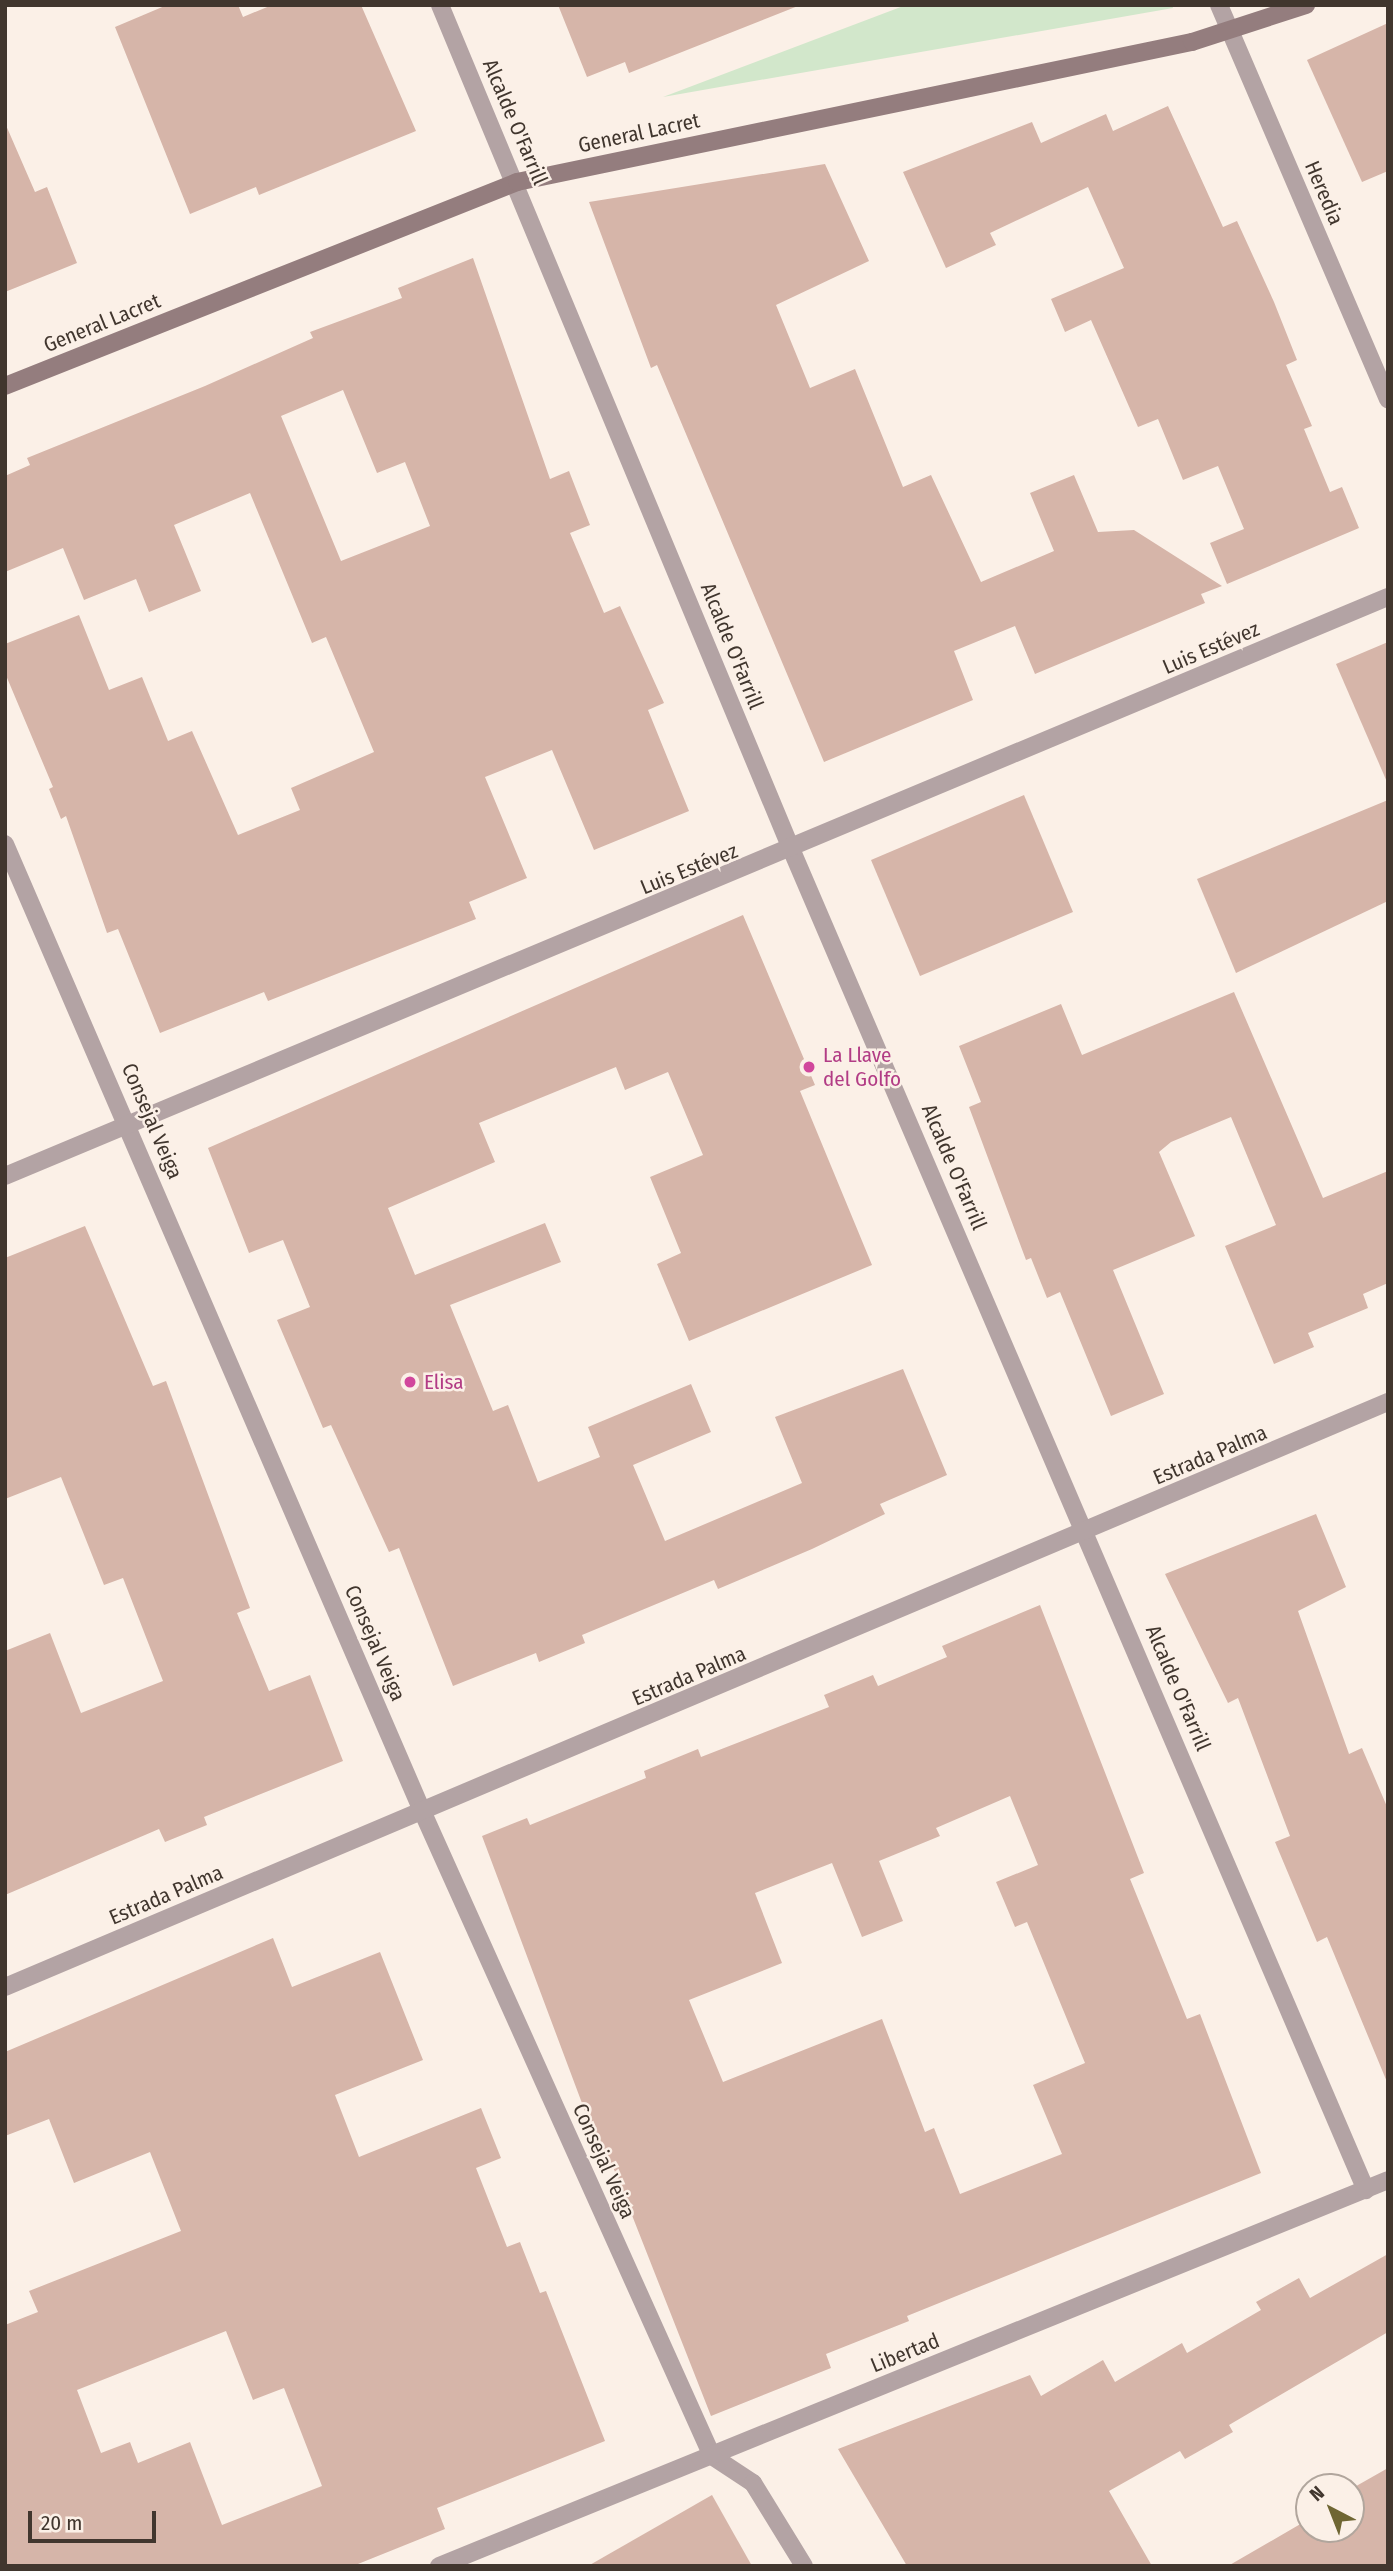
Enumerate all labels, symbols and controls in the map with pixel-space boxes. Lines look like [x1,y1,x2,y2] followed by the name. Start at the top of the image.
[477,55,553,189] street label: Alcalde O'Farrill
[576,108,702,158] street label: General Lacret
[1299,157,1349,229] street label: Heredia
[40,288,164,358] street label: General Lacret
[695,579,769,713] street label: Alcalde O'Farrill
[1159,616,1263,680] street label: Luis Estévez
[637,838,741,900] street label: Luis Estévez
[823,1042,901,1092] place label: La Llave del Golfo
[116,1059,188,1183] street label: Consejal Veiga
[801,1059,817,1075] marker: La Llave del Golfo
[916,1100,992,1234] street label: Alcalde O'Farrill
[424,1369,464,1395] place label: Elisa
[402,1374,418,1390] marker: Elisa
[1149,1420,1271,1490] street label: Estrada Palma
[339,1581,411,1705] street label: Consejal Veiga
[1140,1621,1216,1755] street label: Alcalde O'Farrill
[628,1641,750,1711] street label: Estrada Palma
[105,1860,227,1930] street label: Estrada Palma
[567,2100,641,2222] street label: Consejal Veiga
[867,2328,943,2378] street label: Libertad
[1295,2473,1365,2543] north arrow
[1305,2481,1329,2506] text: N
[32,2498,159,2542] scale bar
[41,2510,82,2536] text: 20 m

